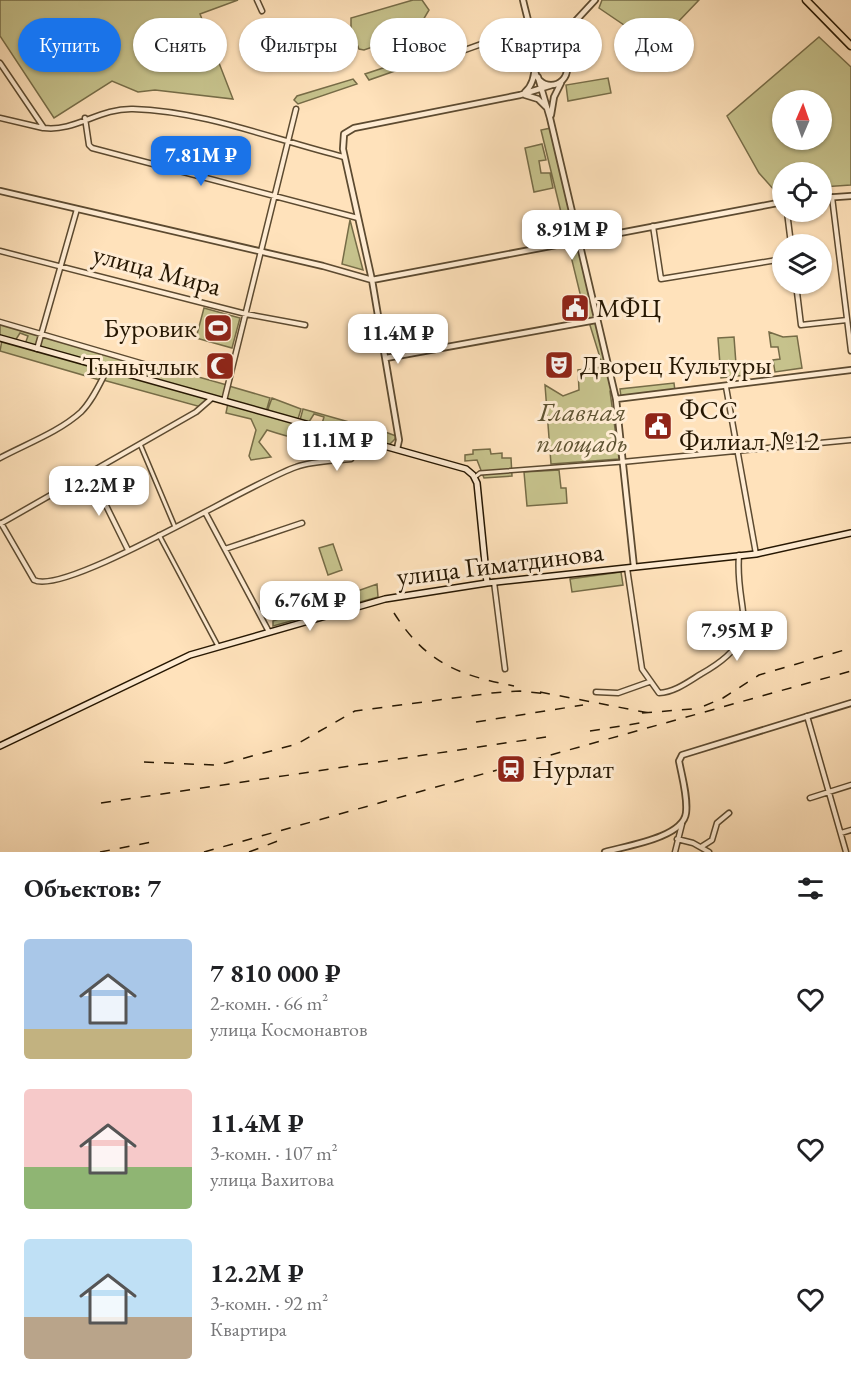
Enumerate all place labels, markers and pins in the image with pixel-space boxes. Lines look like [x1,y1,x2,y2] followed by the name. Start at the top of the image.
[146,136,256,187] pin: 7.81M ₽
[517,210,627,261] pin: 8.91M ₽
[596,290,661,325] place label: МФЦ
[559,292,591,324] public building icon: МФЦ
[103,310,197,345] place label: Буровик
[202,312,234,344] sports icon: Буровик
[343,314,453,365] pin: 11.4M ₽
[580,347,772,382] place label: Дворец Культуры
[82,348,199,383] place label: Тынычлык
[543,349,575,381] theatre icon: Дворец Культуры
[204,350,236,382] mosque icon: Тынычлык
[679,392,820,458] place label: ФСС Филиал №12
[642,410,674,442] public building icon: ФСС Филиал №12
[282,421,392,472] pin: 11.1M ₽
[44,466,154,517] pin: 12.2M ₽
[255,581,365,632] pin: 6.76M ₽
[682,611,792,662] pin: 7.95M ₽
[532,751,614,786] place label: Нурлат
[495,753,527,785] station icon: Нурлат

